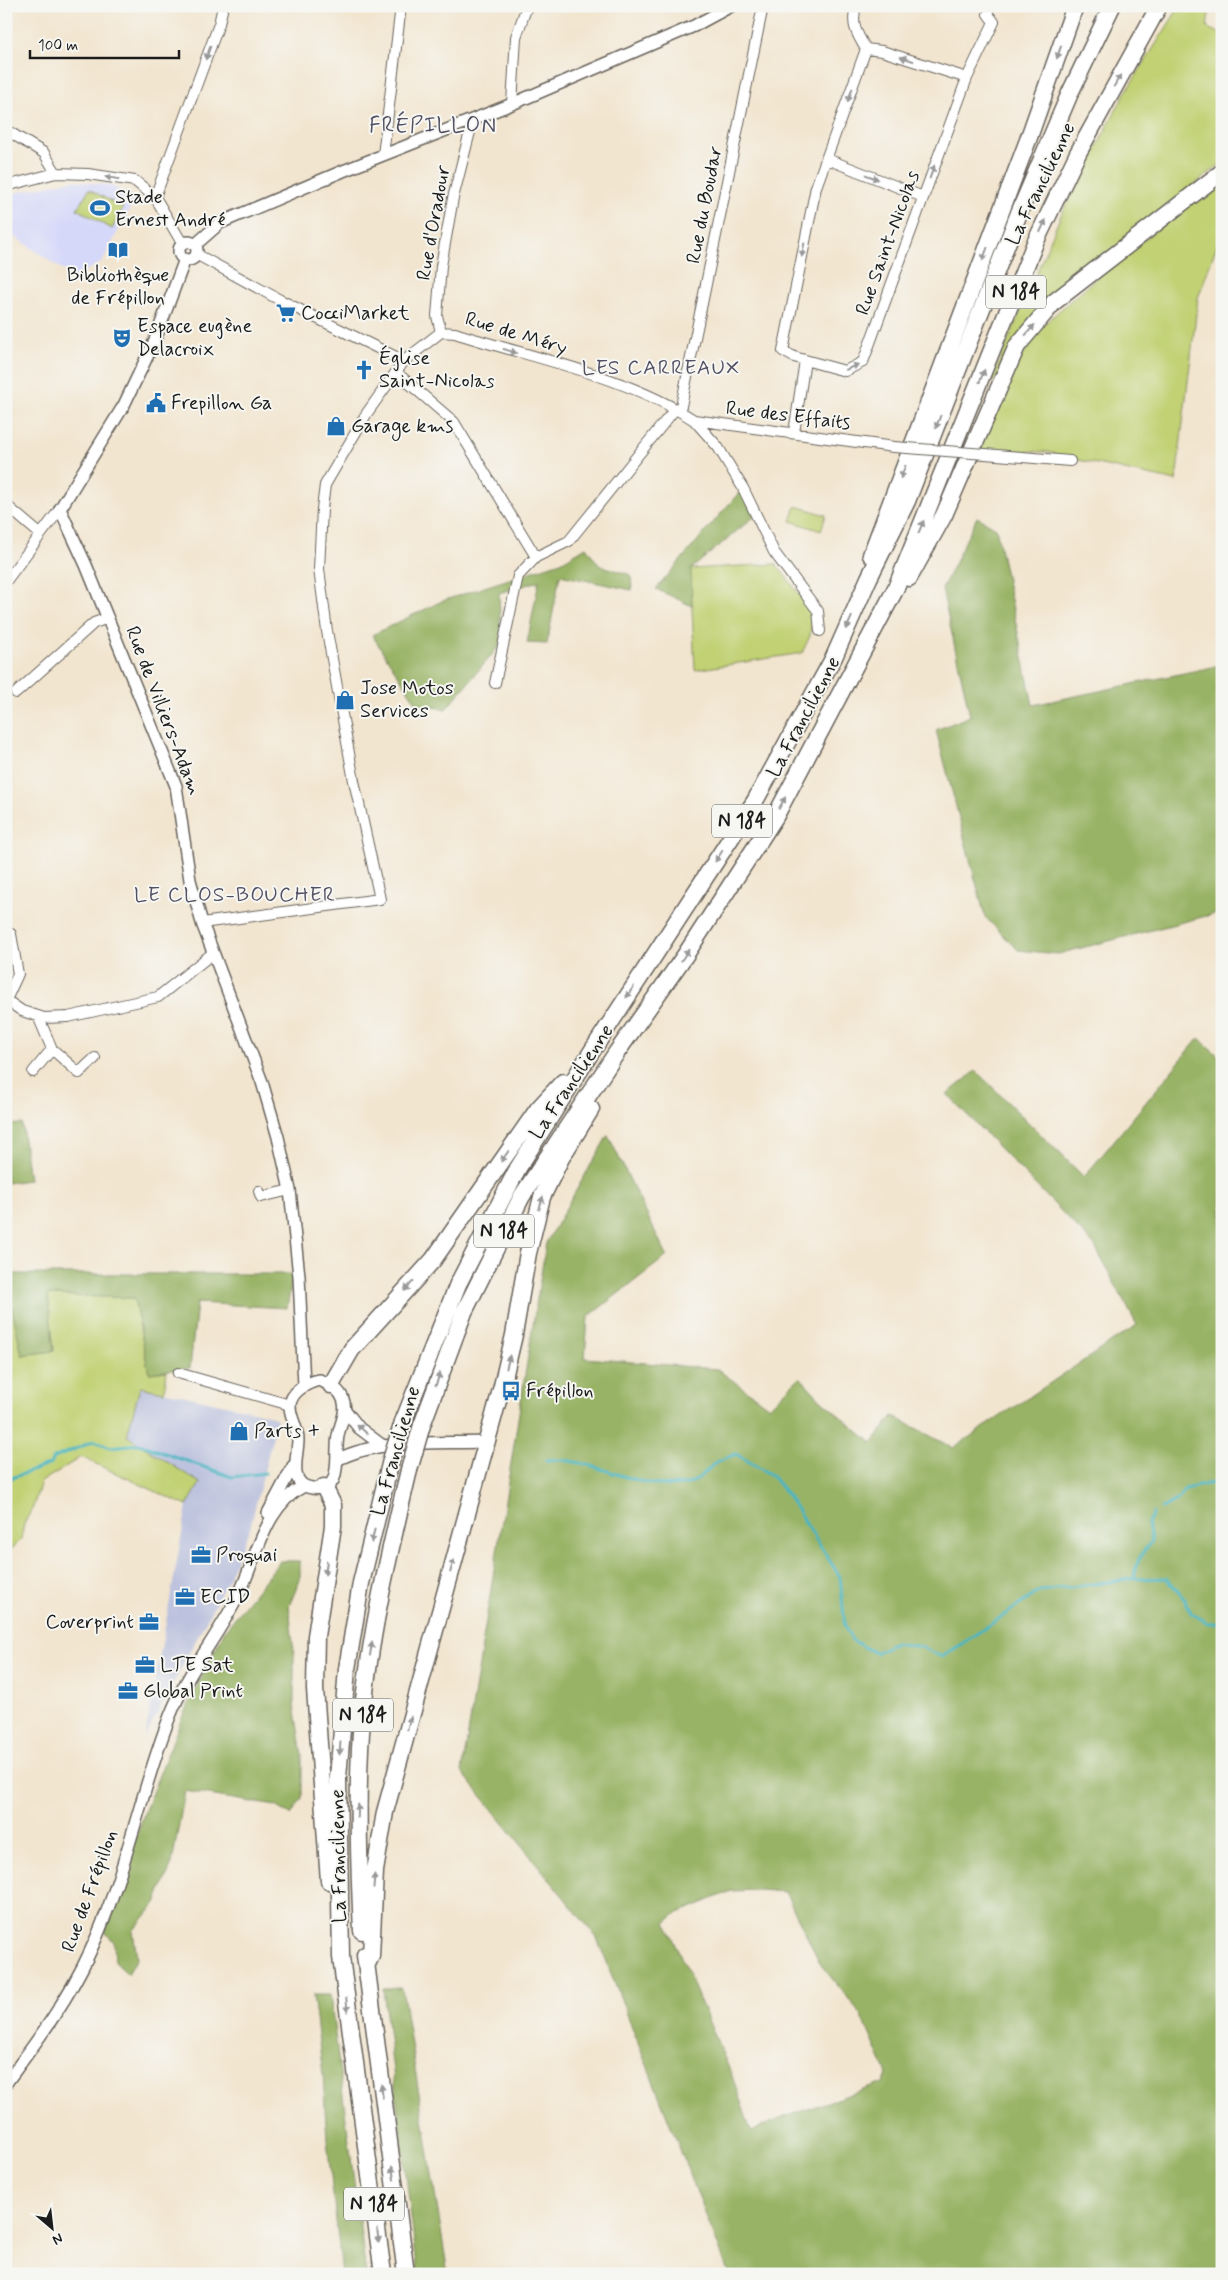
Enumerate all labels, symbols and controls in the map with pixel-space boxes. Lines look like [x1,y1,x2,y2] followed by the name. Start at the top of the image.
[30,28,179,60] scale bar
[38,36,78,56] text: 100 m
[204,45,211,60] one-way arrow
[1054,45,1062,60] one-way arrow
[900,55,915,62] one-way arrow
[1113,74,1121,88] one-way arrow
[846,88,854,102] one-way arrow
[369,111,497,140] district label: FRÉPILLON
[1000,118,1082,250] street label: La Francilienne
[680,144,730,266] street label: Rue du Boudar
[411,163,458,283] street label: Rue d'Oradour
[928,164,936,179] one-way arrow
[849,167,927,319] street label: Rue Saint-Nicolas
[103,173,119,181] one-way arrow
[865,173,880,181] one-way arrow
[115,184,226,234] place label: Stade Ernest André
[89,197,111,219] sports icon: Stade Ernest André
[1040,219,1048,233] one-way arrow
[107,239,129,261] library icon: Bibliothèque de Frépillon
[799,242,807,258] one-way arrow
[981,247,989,262] one-way arrow
[67,262,169,312] place label: Bibliothèque de Frépillon
[986,276,1046,308] road number: N 184
[301,300,410,327] place label: CocciMarket
[275,302,297,324] supermarket icon: CocciMarket
[462,306,570,362] street label: Rue de Méry
[137,313,252,363] place label: Espace eugène Delacroix
[1025,324,1036,337] one-way arrow
[111,327,133,349] theatre icon: Espace eugène Delacroix
[379,345,495,395] place label: Église Saint-Nicolas
[503,347,518,355] one-way arrow
[582,354,740,382] district label: LES CARREAUX
[353,359,375,381] church icon: Église Saint-Nicolas
[844,363,859,372] one-way arrow
[978,369,986,383] one-way arrow
[171,390,272,417] place label: Frepillon Ga
[145,392,167,414] public building icon: Frepillon Ga
[724,395,852,437] street label: Rue des Effaits
[351,413,453,441] place label: Garage kms
[325,415,347,437] shop icon: Garage kms
[934,415,941,430] one-way arrow
[899,464,906,479] one-way arrow
[917,520,925,534] one-way arrow
[845,616,853,630] one-way arrow
[118,622,208,800] street label: Rue de Villiers-Adam
[761,652,847,782] street label: La Francilienne
[360,675,454,725] place label: Jose Motos Services
[334,689,356,711] shop icon: Jose Motos Services
[778,796,787,810] one-way arrow
[712,804,772,838] road number: N 184
[714,850,724,863] one-way arrow
[134,881,336,909] district label: LE CLOS-BOUCHER
[681,948,690,961] one-way arrow
[625,986,635,999] one-way arrow
[523,1019,621,1145] street label: La Francilienne
[500,1149,510,1163] one-way arrow
[537,1195,545,1210] one-way arrow
[474,1214,534,1248] road number: N 184
[403,1280,415,1292] one-way arrow
[504,1354,512,1369] one-way arrow
[435,1372,442,1387] one-way arrow
[526,1378,593,1405] place label: Frépillon
[500,1380,522,1402] bus stop icon: Frépillon
[365,1383,427,1519] street label: La Francilienne
[254,1418,321,1445] place label: Parts +
[228,1420,250,1442] shop icon: Parts +
[356,1424,369,1435] one-way arrow
[369,1528,377,1543] one-way arrow
[216,1542,277,1569] place label: Proquai
[190,1544,212,1566] office icon: Proquai
[448,1559,456,1574] one-way arrow
[321,1560,329,1576] one-way arrow
[200,1584,250,1611] place label: ECID
[174,1586,196,1608] office icon: ECID
[46,1609,134,1636] place label: Coverprint
[138,1611,160,1633] office icon: Coverprint
[367,1640,375,1656] one-way arrow
[160,1652,234,1679] place label: LTE Sat
[134,1654,156,1676] office icon: LTE Sat
[143,1678,243,1705] place label: Global Print
[117,1680,139,1702] office icon: Global Print
[333,1698,393,1732] road number: N 184
[406,1716,414,1731] one-way arrow
[336,1740,344,1756] one-way arrow
[324,1789,354,1923] street label: La Francilienne
[354,1802,362,1818] one-way arrow
[55,1826,125,1956] street label: Rue de Frépillon
[371,1873,379,1889] one-way arrow
[343,1998,351,2014] one-way arrow
[378,2083,386,2099] one-way arrow
[388,2165,396,2181] one-way arrow
[344,2188,404,2220] road number: N 184
[28,2202,78,2252] north arrow
[49,2228,66,2249] text: N
[374,2228,382,2244] one-way arrow

